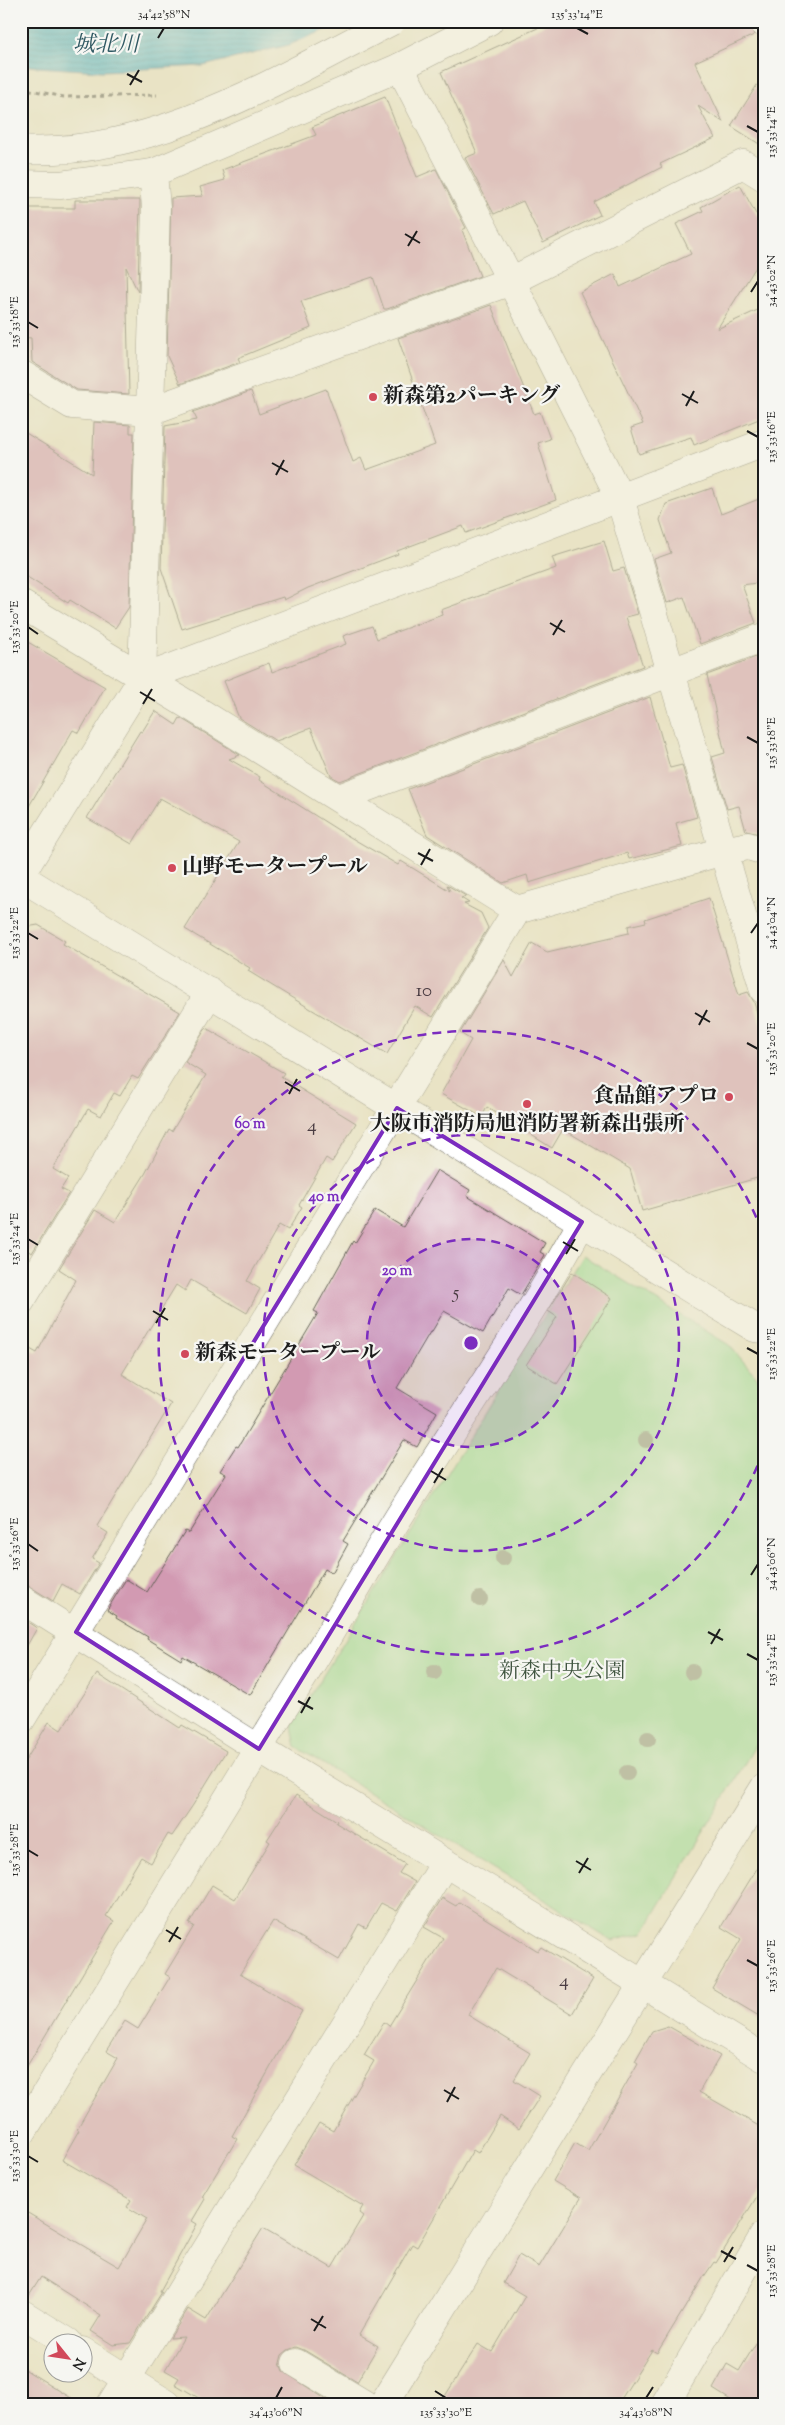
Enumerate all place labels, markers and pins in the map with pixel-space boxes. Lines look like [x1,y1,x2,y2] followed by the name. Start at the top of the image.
[383,382,560,412] place label: 新森第2パーキング
[367,391,379,403] marker: 新森第2パーキング
[182,853,368,883] place label: 山野モータープール
[166,862,178,874] marker: 山野モータープール
[593,1082,719,1112] place label: 食品館アプロ
[723,1091,735,1103] marker: 食品館アプロ
[521,1098,533,1110] marker: 大阪市消防局旭消防署新森出張所
[370,1110,685,1140] place label: 大阪市消防局旭消防署新森出張所
[462,1334,480,1352] centre of rings
[195,1339,381,1369] place label: 新森モータープール
[179,1348,191,1360] marker: 新森モータープール

